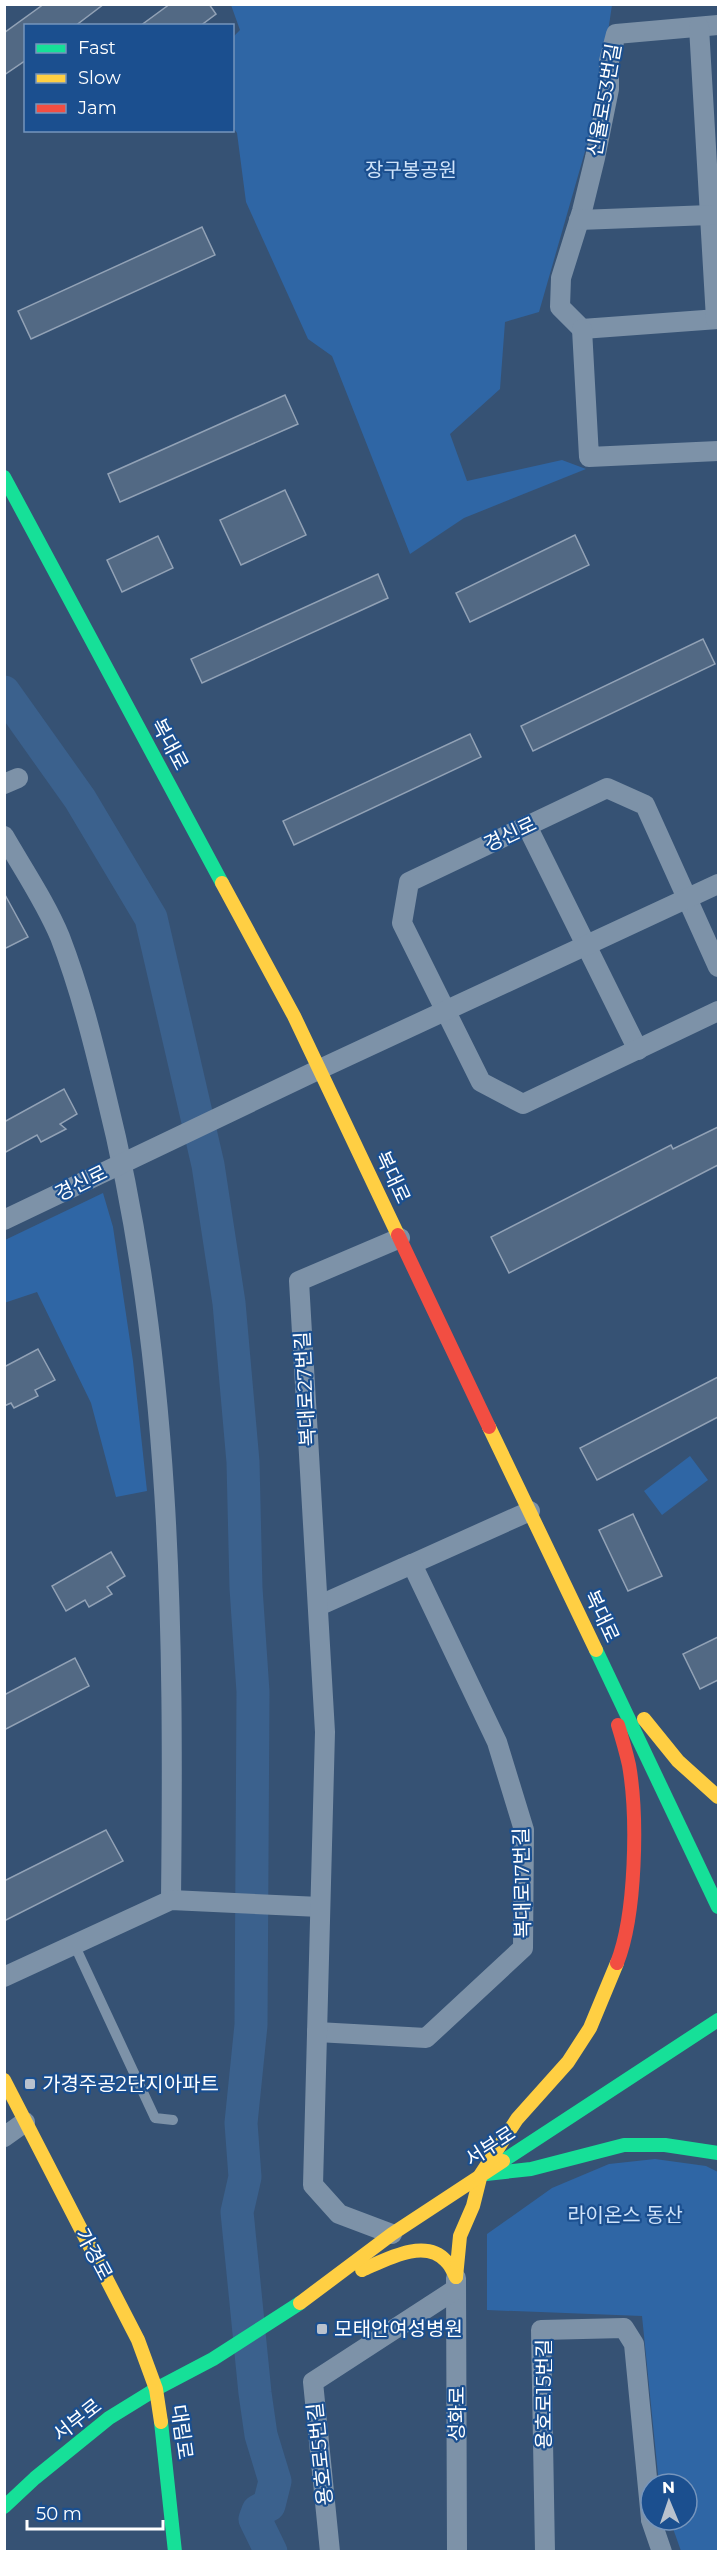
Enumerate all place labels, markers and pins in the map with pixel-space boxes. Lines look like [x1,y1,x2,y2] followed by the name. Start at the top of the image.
[42,2072,219,2096] place label: 가경주공2단지아파트
[23,2077,37,2091] marker: 가경주공2단지아파트
[334,2317,463,2341] place label: 모태안여성병원
[315,2322,329,2336] marker: 모태안여성병원

